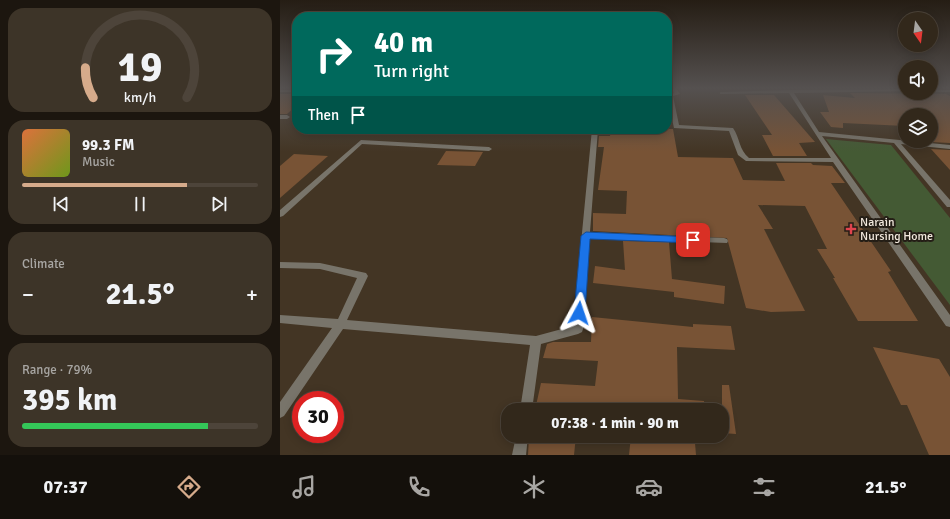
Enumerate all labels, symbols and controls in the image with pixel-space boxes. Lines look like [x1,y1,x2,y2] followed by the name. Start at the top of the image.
[898,12,938,52] north arrow
[898,12,938,148] map controls
[374,26,433,60] text: 40 m
[308,28,360,80] icon: right
[118,42,162,93] text: 19
[374,60,449,82] text: Turn right
[898,60,938,100] button: sound
[124,89,156,106] text: km/h
[347,104,369,126] icon: arrive
[308,106,339,124] text: Then
[898,108,938,148] button: layers
[82,136,134,154] text: 99.3 FM
[82,154,115,170] text: Music
[50,193,72,215] icon: previous
[129,193,151,215] icon: pause
[208,193,230,215] icon: next
[860,215,933,244] place label: Narain Nursing Home
[676,223,710,257] pin
[845,223,857,235] marker: Narain Nursing Home
[682,229,704,251] icon: arrive
[22,256,65,272] text: Climate
[105,276,175,313] text: 21.5°
[22,281,34,308] text: −
[246,281,258,308] text: +
[558,292,600,334] position arrow
[22,362,92,378] text: Range · 79%
[22,382,117,419] text: 395 km
[292,391,344,443] speed limit sign: 30
[551,414,679,432] text: 07:38 · 1 min · 90 m
[175,473,203,501] icon: directions
[290,473,318,501] icon: music
[405,473,433,501] icon: phone
[520,473,548,501] icon: climate
[635,473,663,501] icon: car
[750,473,778,501] icon: filters
[44,476,88,498] text: 07:37
[865,476,906,498] text: 21.5°

